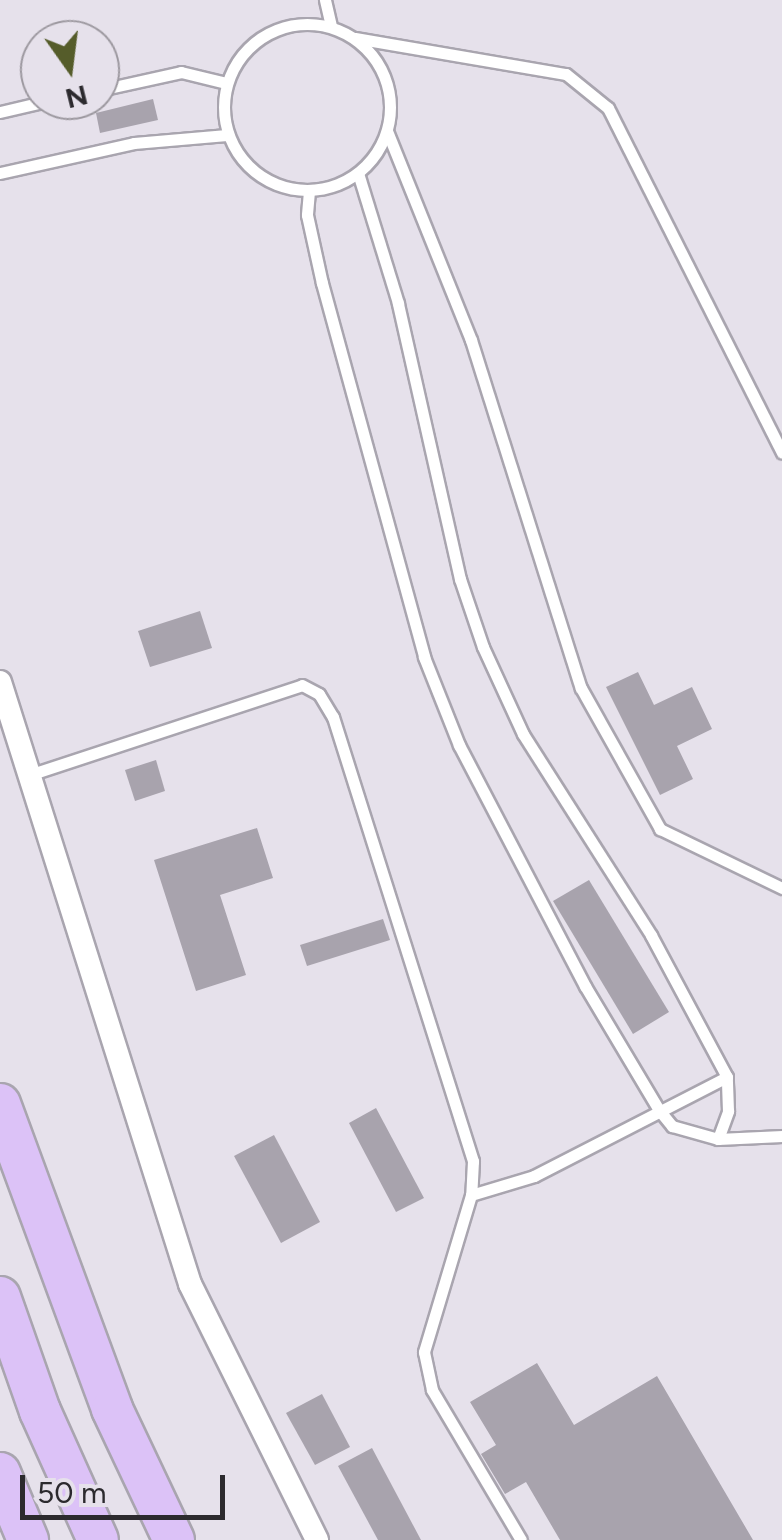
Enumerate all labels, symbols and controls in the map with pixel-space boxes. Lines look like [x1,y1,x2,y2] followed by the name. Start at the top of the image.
[20,20,120,120] north arrow
[62,78,91,116] text: N
[25,1455,230,1517] scale bar
[37,1474,106,1511] text: 50 m

